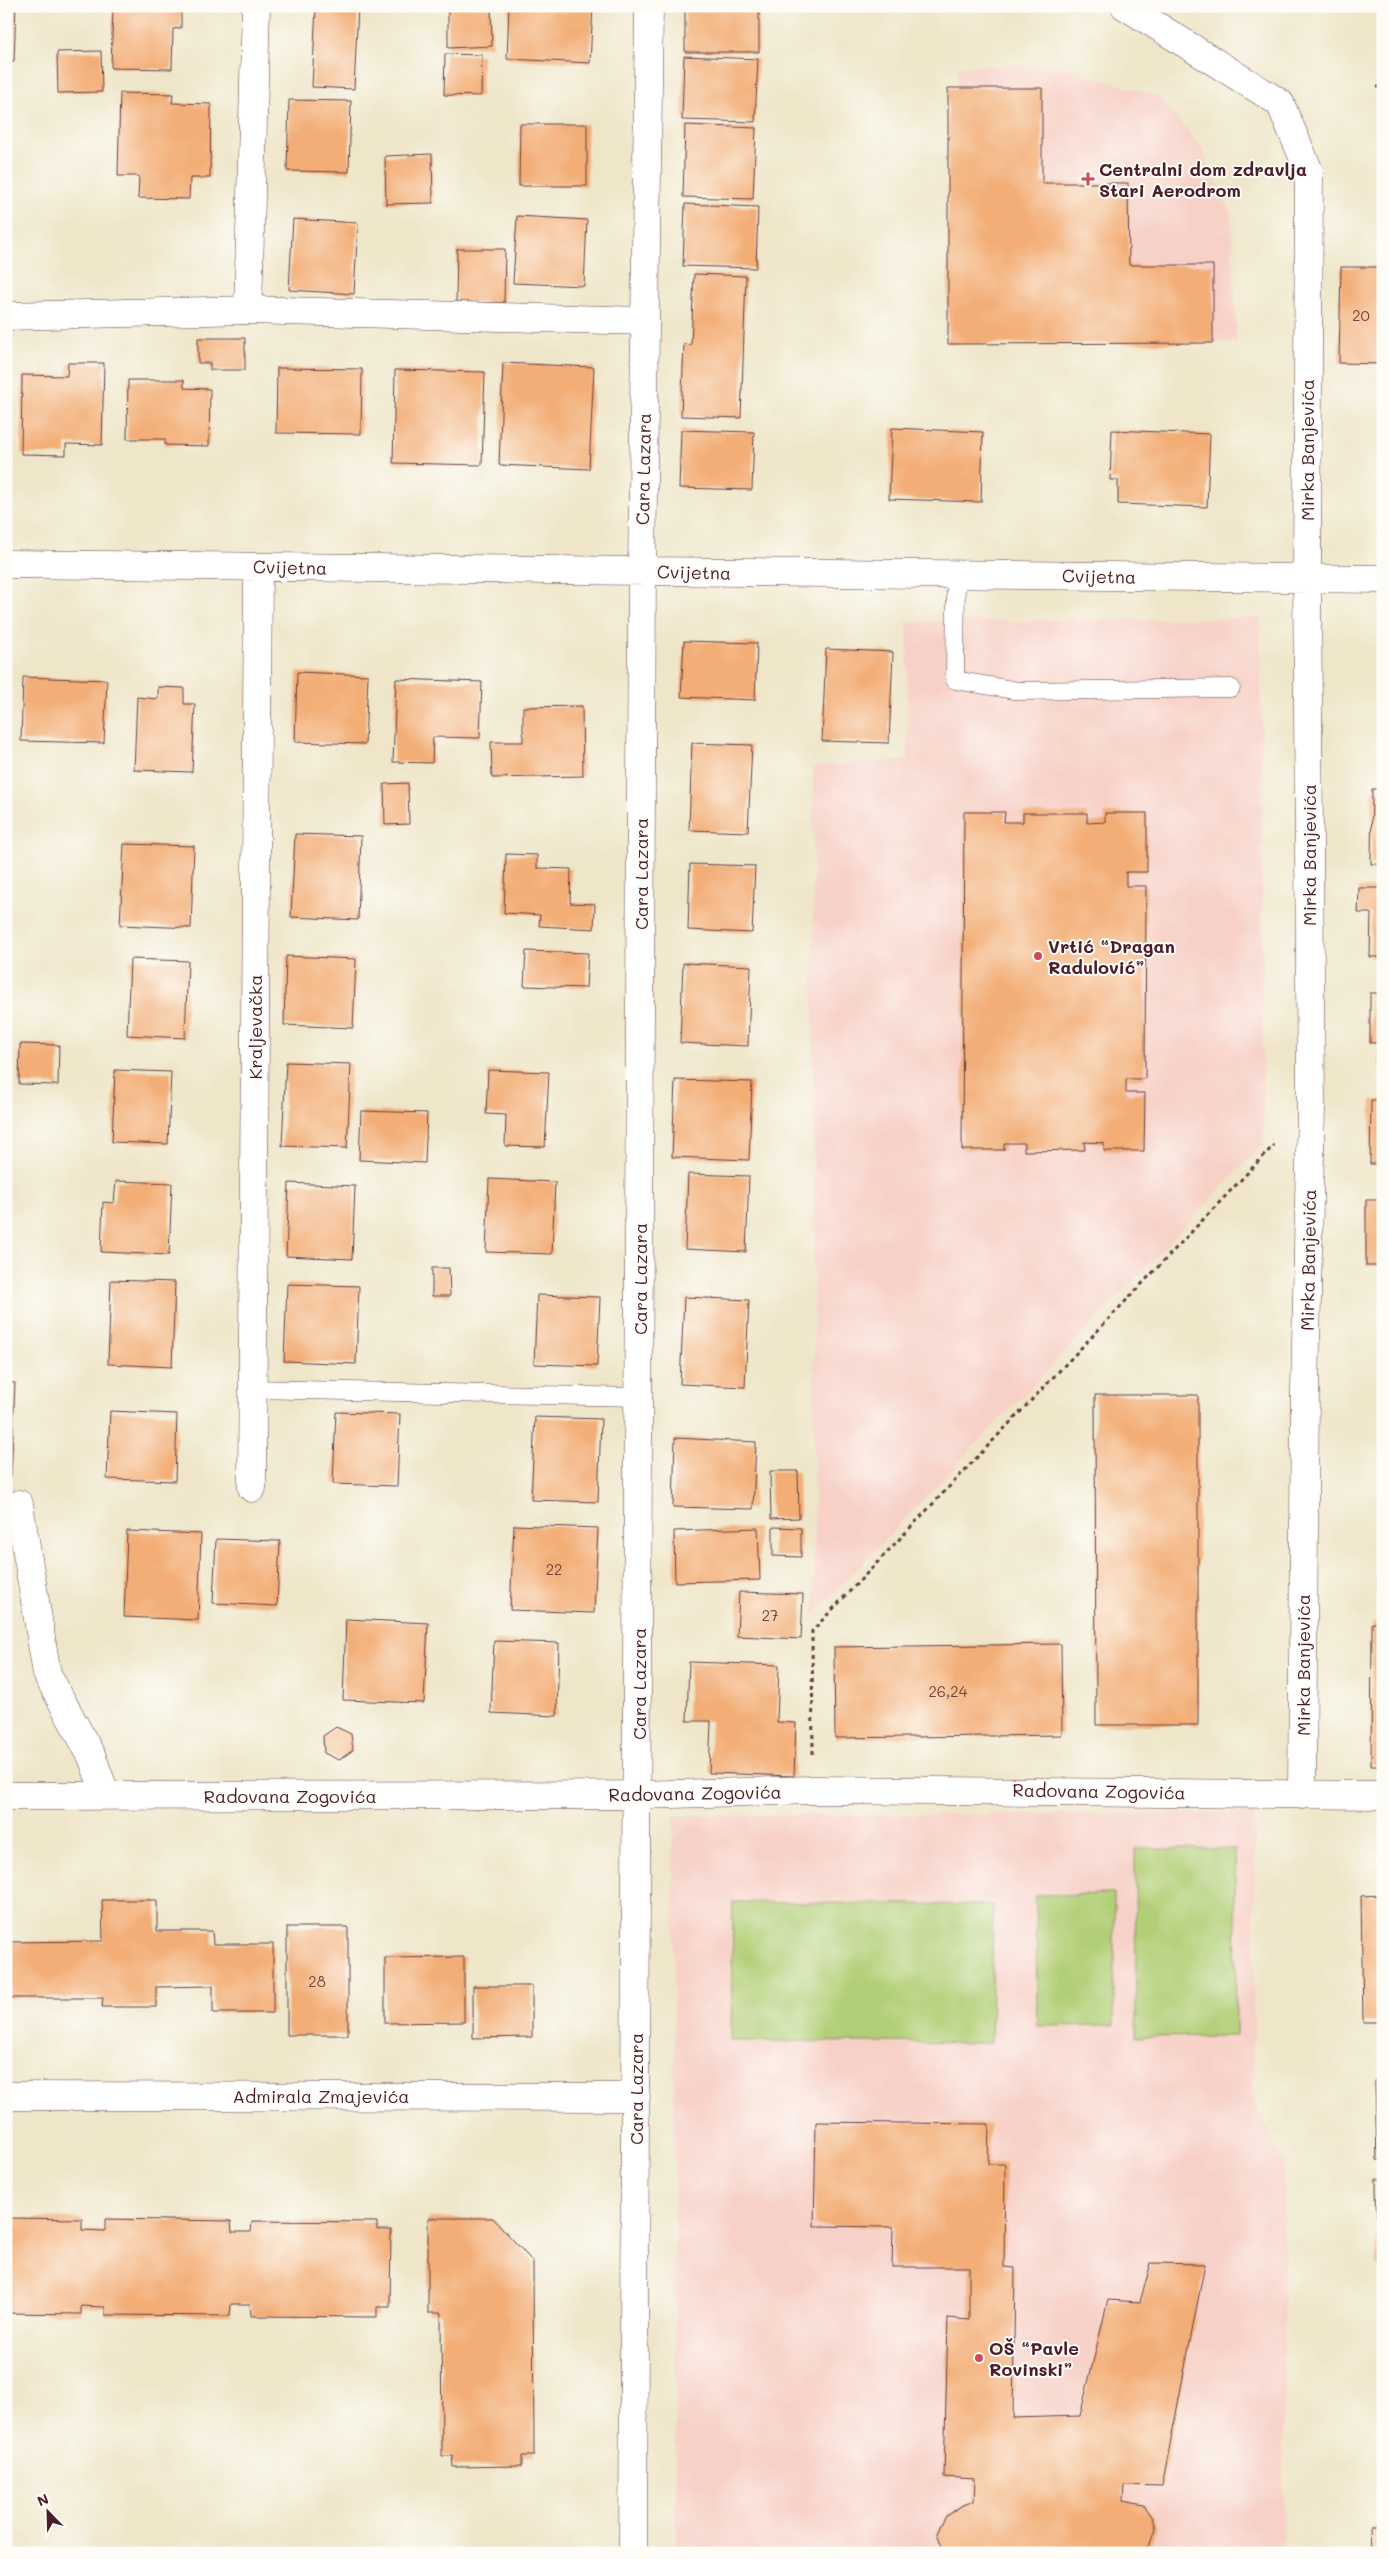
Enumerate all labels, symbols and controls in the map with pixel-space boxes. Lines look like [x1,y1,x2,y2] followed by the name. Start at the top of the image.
[1099,157,1307,202] place label: Centralni dom zdravlja Stari Aerodrom
[1081,172,1095,186] marker: Centralni dom zdravlja Stari Aerodrom
[1352,305,1370,325] house number: 20
[1295,379,1319,521] street label: Mirka Banjevića
[630,413,656,525] street label: Cara Lazara
[253,554,327,580] street label: Cvijetna
[657,559,731,585] street label: Cvijetna
[1062,563,1136,589] street label: Cvijetna
[1297,784,1321,926] street label: Mirka Banjevića
[629,818,653,930] street label: Cara Lazara
[1048,934,1175,979] place label: Vrtić “Dragan Radulović”
[1032,950,1044,962] marker: Vrtić “Dragan Radulović”
[243,975,267,1079] street label: Kraljevačka
[1295,1189,1321,1331] street label: Mirka Banjevića
[628,1223,652,1335] street label: Cara Lazara
[546,1559,562,1579] house number: 22
[1291,1594,1315,1736] street label: Mirka Banjevića
[762,1605,778,1625] house number: 27
[627,1628,651,1740] street label: Cara Lazara
[928,1681,968,1701] house number: 26,24
[1012,1777,1186,1805] street label: Radovana Zogovića
[608,1779,782,1807] street label: Radovana Zogovića
[203,1784,377,1808] street label: Radovana Zogovića
[308,1971,326,1991] house number: 28
[624,2033,648,2145] street label: Cara Lazara
[232,2084,410,2108] street label: Admirala Zmajevića
[989,2336,1079,2381] place label: OŠ “Pavle Rovinski”
[973,2352,985,2364] marker: OŠ “Pavle Rovinski”
[22,2486,72,2536] north arrow
[34,2489,51,2510] text: N

